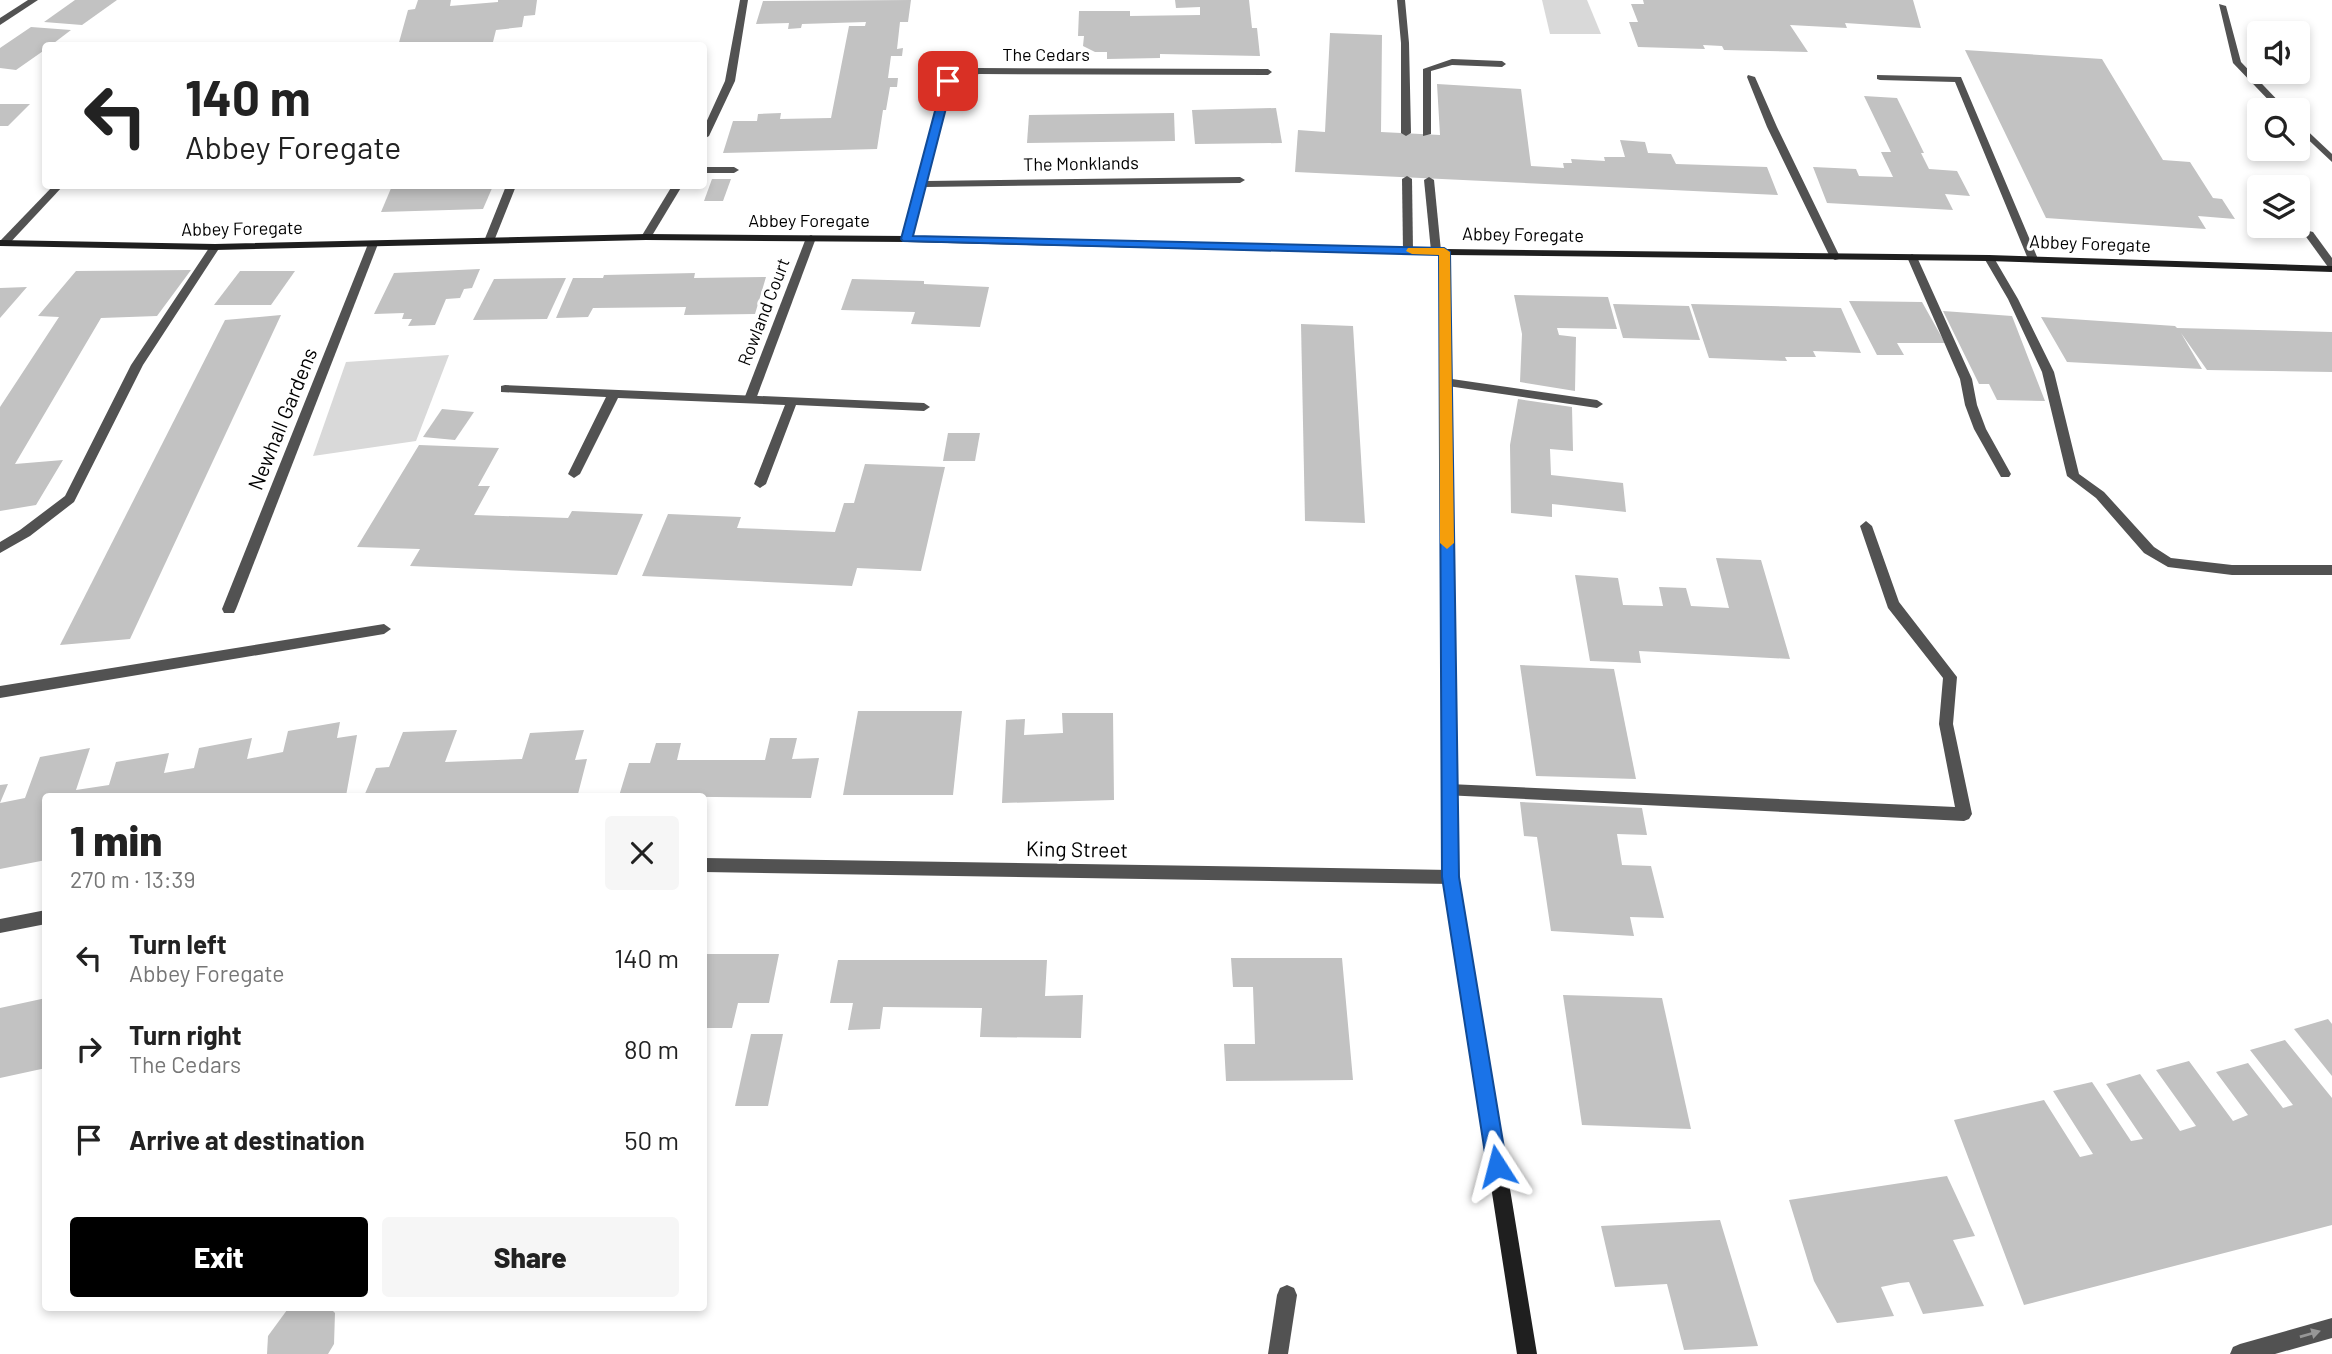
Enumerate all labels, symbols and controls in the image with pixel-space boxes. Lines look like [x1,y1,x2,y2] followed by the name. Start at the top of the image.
[2247,21,2310,238] map controls
[2247,21,2310,84] button: sound
[1002,43,1090,65] street label: The Cedars
[918,51,978,111] pin
[929,62,967,100] icon: arrive
[185,67,311,126] text: 140 m
[70,70,161,161] icon: left
[2247,98,2310,161] button: search
[185,127,401,165] text: Abbey Foregate
[1023,151,1139,175] street label: The Monklands
[2247,175,2310,238] button: layers
[748,209,870,231] street label: Abbey Foregate
[181,216,303,240] street label: Abbey Foregate
[1462,222,1584,246] street label: Abbey Foregate
[2029,230,2151,256] street label: Abbey Foregate
[732,255,794,369] street label: Rowland Court
[242,344,322,493] street label: Newhall Gardens
[70,814,162,864] text: 1 min
[605,816,679,890] button: close
[1026,835,1128,862] street label: King Street
[70,865,195,893] text: 270 m · 13:39
[129,928,227,959] text: Turn left
[70,939,108,977] icon: left
[614,942,679,973] text: 140 m
[129,959,285,987] text: Abbey Foregate
[129,1019,242,1050] text: Turn right
[70,1030,108,1068] icon: right
[624,1033,679,1064] text: 80 m
[129,1050,241,1078] text: The Cedars
[70,1121,108,1159] icon: arrive
[129,1124,365,1155] text: Arrive at destination
[624,1124,679,1155] text: 50 m
[1460,1129,1534,1203] position arrow
[70,1217,368,1297] button: Exit
[382,1217,679,1297] button: Share
[2299,1329,2320,1339] one-way arrow

